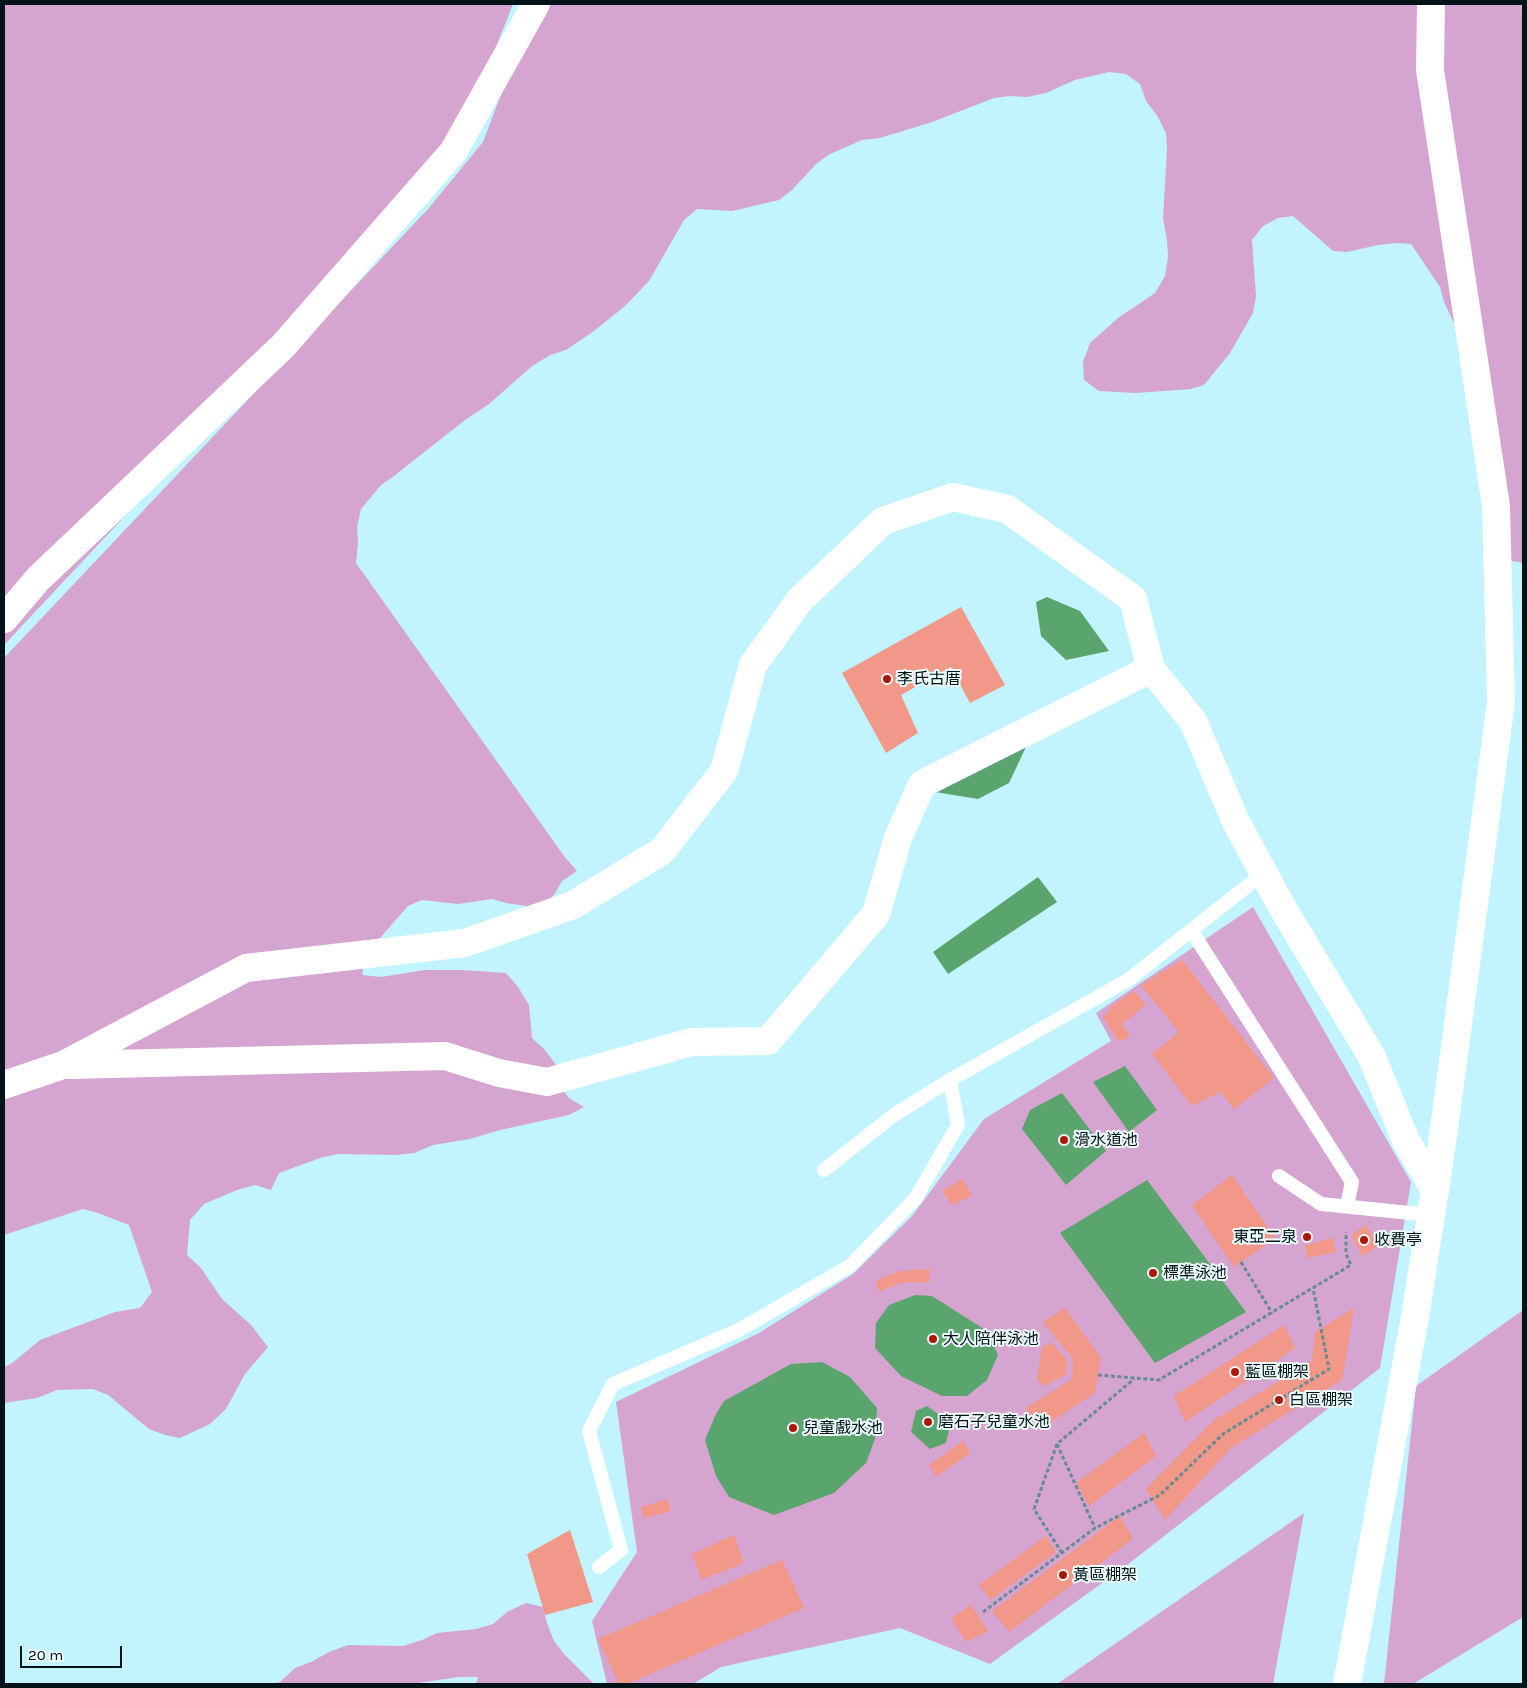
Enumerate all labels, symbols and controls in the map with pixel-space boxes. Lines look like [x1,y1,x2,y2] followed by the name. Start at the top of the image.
[897,669,961,689] place label: 李氏古厝
[881,673,893,685] marker: 李氏古厝
[1074,1130,1138,1150] place label: 滑水道池
[1058,1134,1070,1146] marker: 滑水道池
[1233,1227,1297,1247] place label: 東亞二泉
[1374,1230,1422,1250] place label: 收費亭
[1301,1231,1313,1243] marker: 東亞二泉
[1358,1234,1370,1246] marker: 收費亭
[1163,1263,1227,1283] place label: 標準泳池
[1147,1267,1159,1279] marker: 標準泳池
[943,1329,1039,1349] place label: 大人陪伴泳池
[927,1333,939,1345] marker: 大人陪伴泳池
[1245,1362,1309,1382] place label: 藍區棚架
[1229,1366,1241,1378] marker: 藍區棚架
[1289,1390,1353,1410] place label: 白區棚架
[1273,1394,1285,1406] marker: 白區棚架
[938,1412,1050,1432] place label: 磨石子兒童水池
[922,1416,934,1428] marker: 磨石子兒童水池
[803,1418,883,1438] place label: 兒童戲水池
[787,1422,799,1434] marker: 兒童戲水池
[1073,1565,1137,1585] place label: 黃區棚架
[1057,1569,1069,1581] marker: 黃區棚架
[22,1636,125,1668] scale bar
[28,1646,63,1664] text: 20 m

